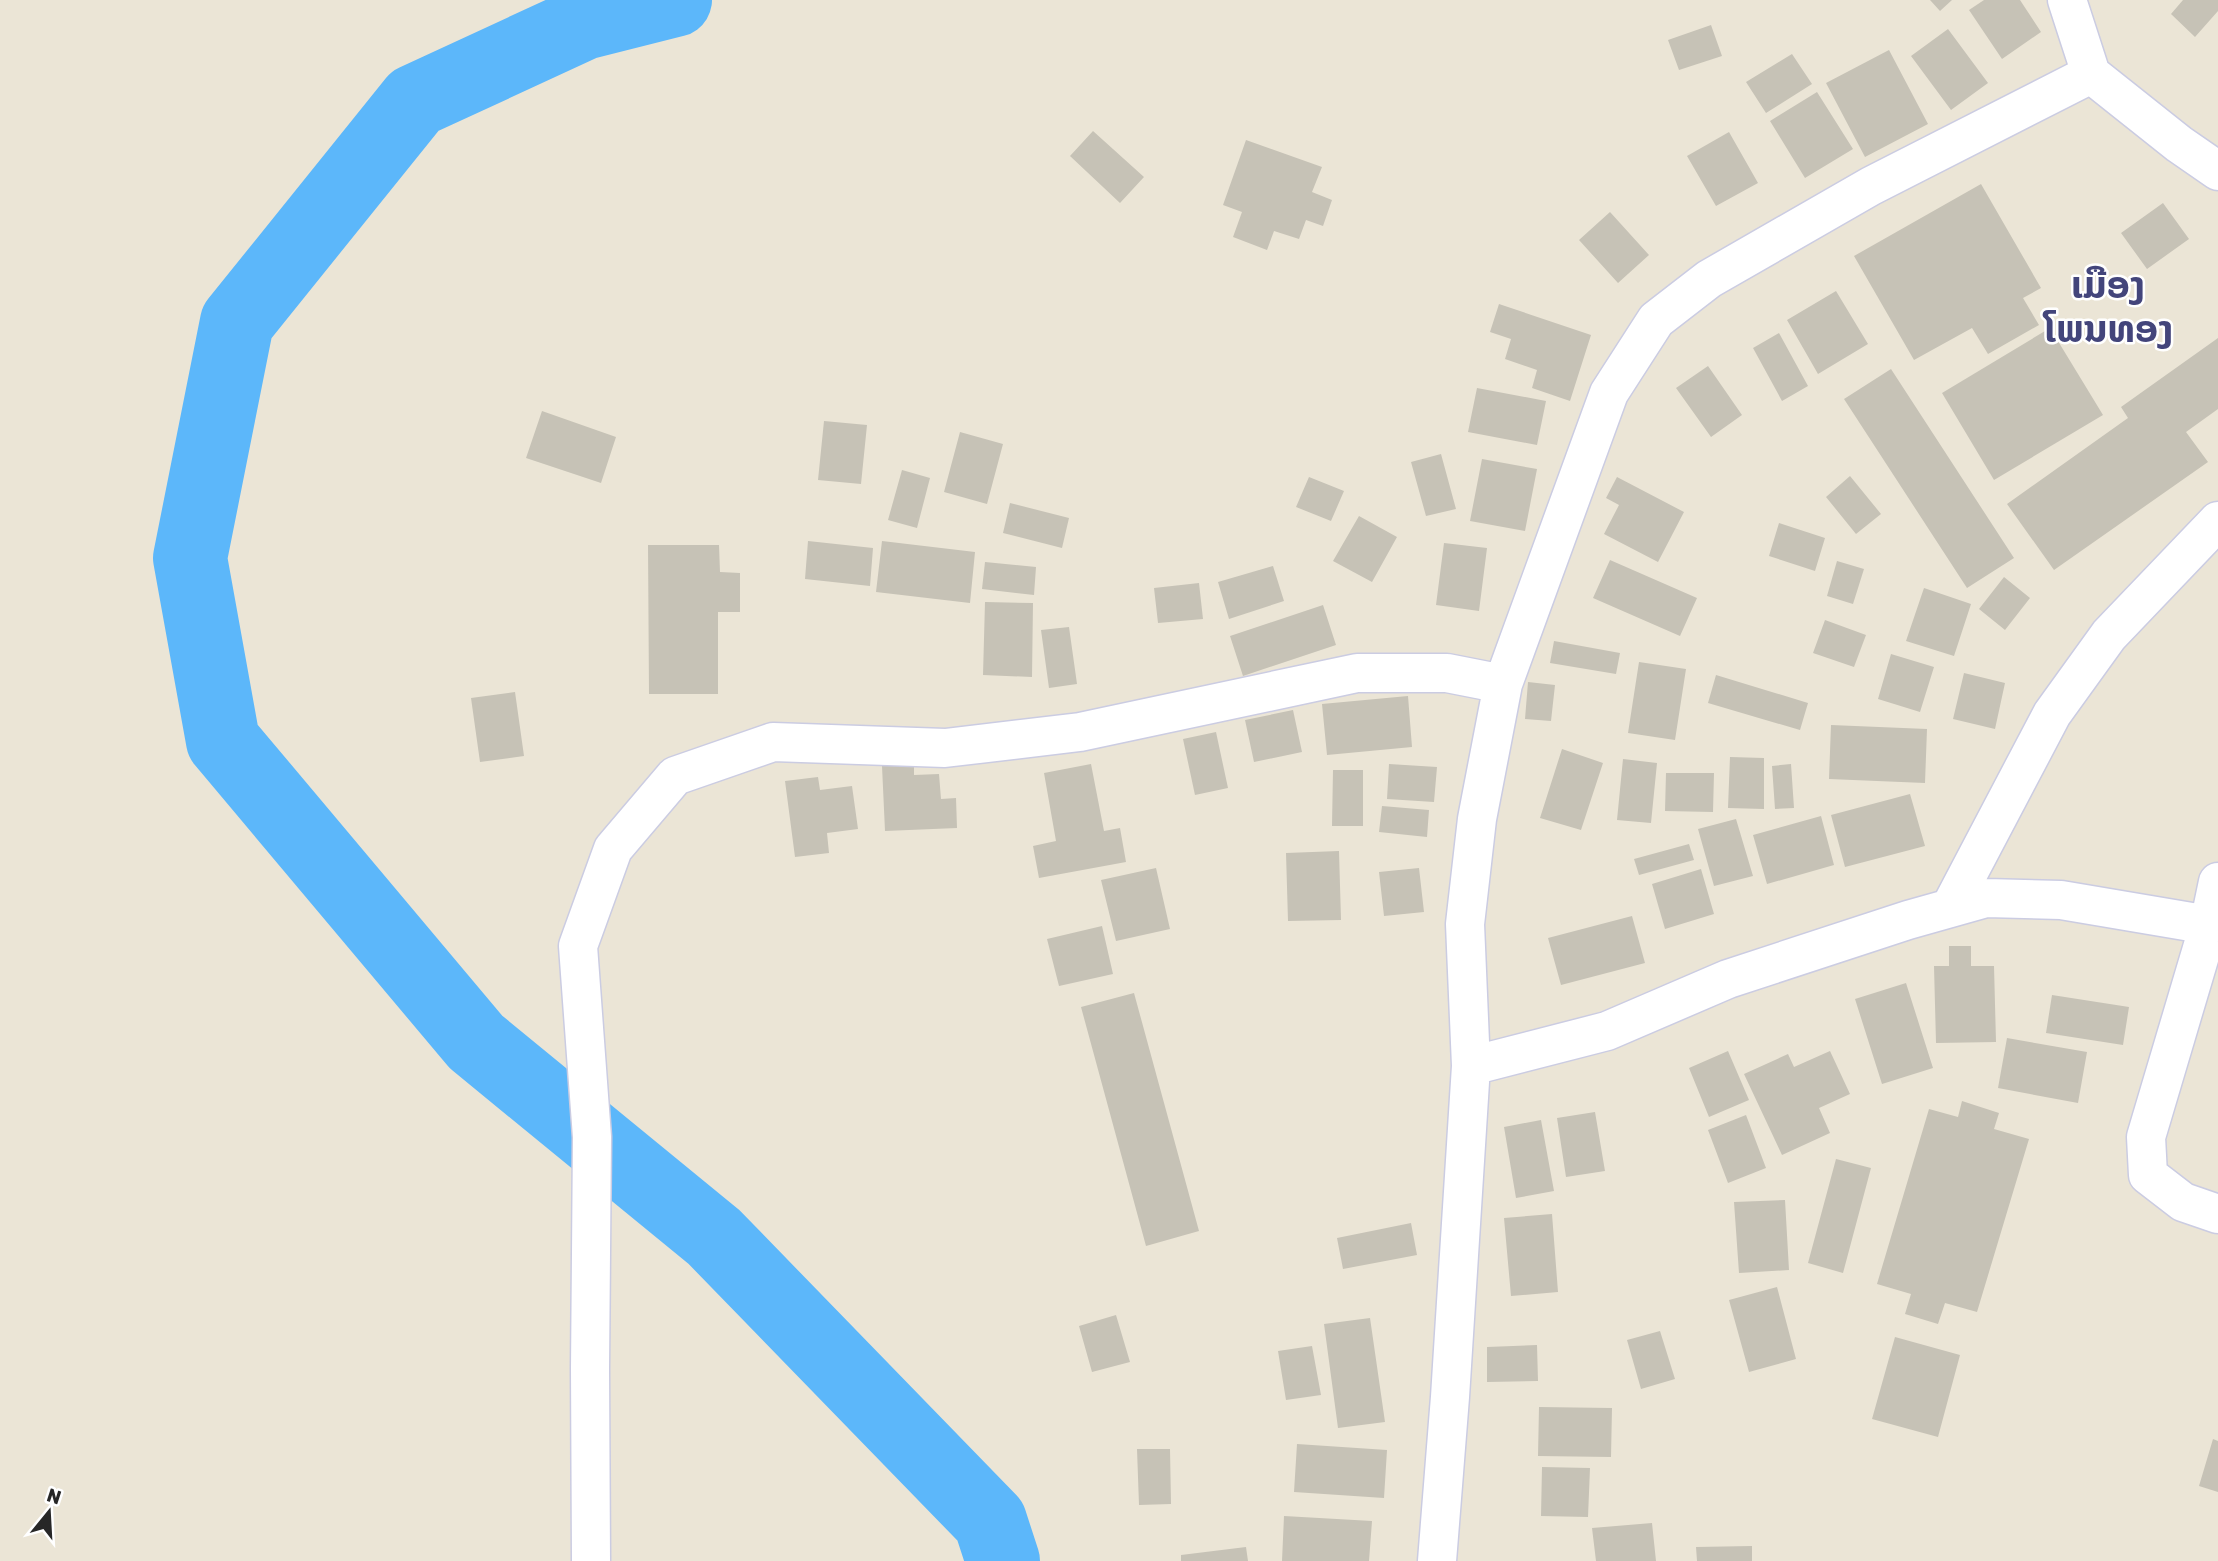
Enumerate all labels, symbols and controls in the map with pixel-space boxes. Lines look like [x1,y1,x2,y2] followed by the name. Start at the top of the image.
[2042,262,2173,352] district label: ເມືອງ ໂພນທອງ
[14,1477,84,1547] north arrow
[44,1483,64,1509] text: N

